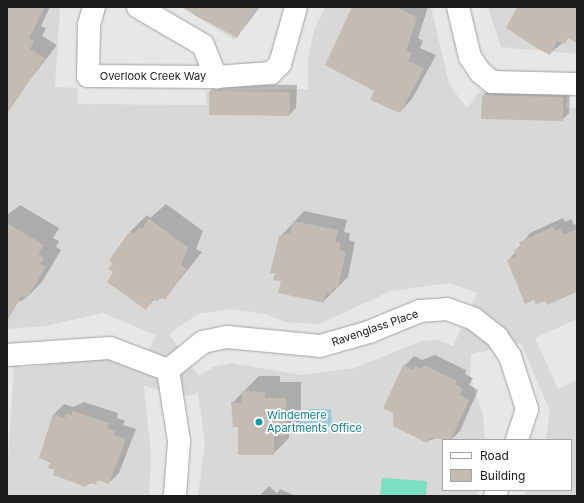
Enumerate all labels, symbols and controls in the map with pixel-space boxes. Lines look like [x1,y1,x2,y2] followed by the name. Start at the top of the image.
[100,69,206,83] street label: Overlook Creek Way
[330,307,420,349] street label: Ravenglass Place
[267,409,362,435] place label: Windemere Apartments Office
[254,417,264,427] marker: Windemere Apartments Office
[442,439,572,491] legend
[480,448,509,463] text: Road
[480,468,525,483] text: Building

